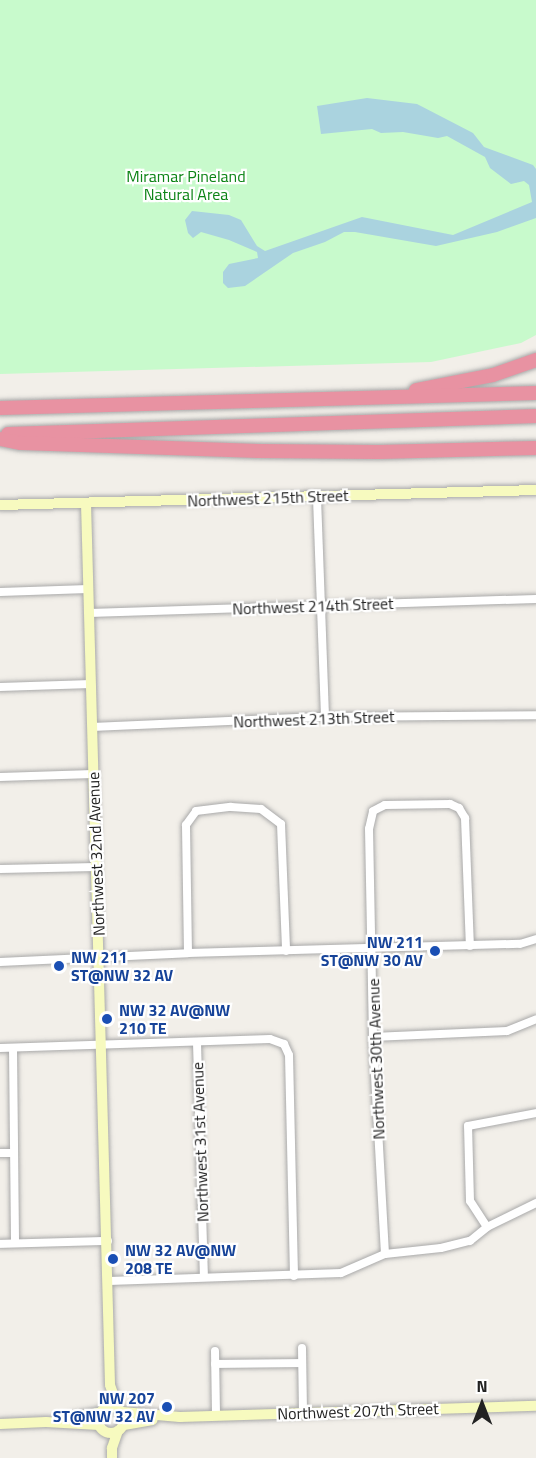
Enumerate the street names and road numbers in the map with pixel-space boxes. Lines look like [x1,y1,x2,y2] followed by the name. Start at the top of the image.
[187,486,349,510] street label: Northwest 215th Street
[232,594,394,618] street label: Northwest 214th Street
[233,707,395,731] street label: Northwest 213th Street
[84,772,108,936] street label: Northwest 32nd Avenue
[364,978,388,1140] street label: Northwest 30th Avenue
[188,1062,212,1222] street label: Northwest 31st Avenue
[277,1399,439,1423] street label: Northwest 207th Street

